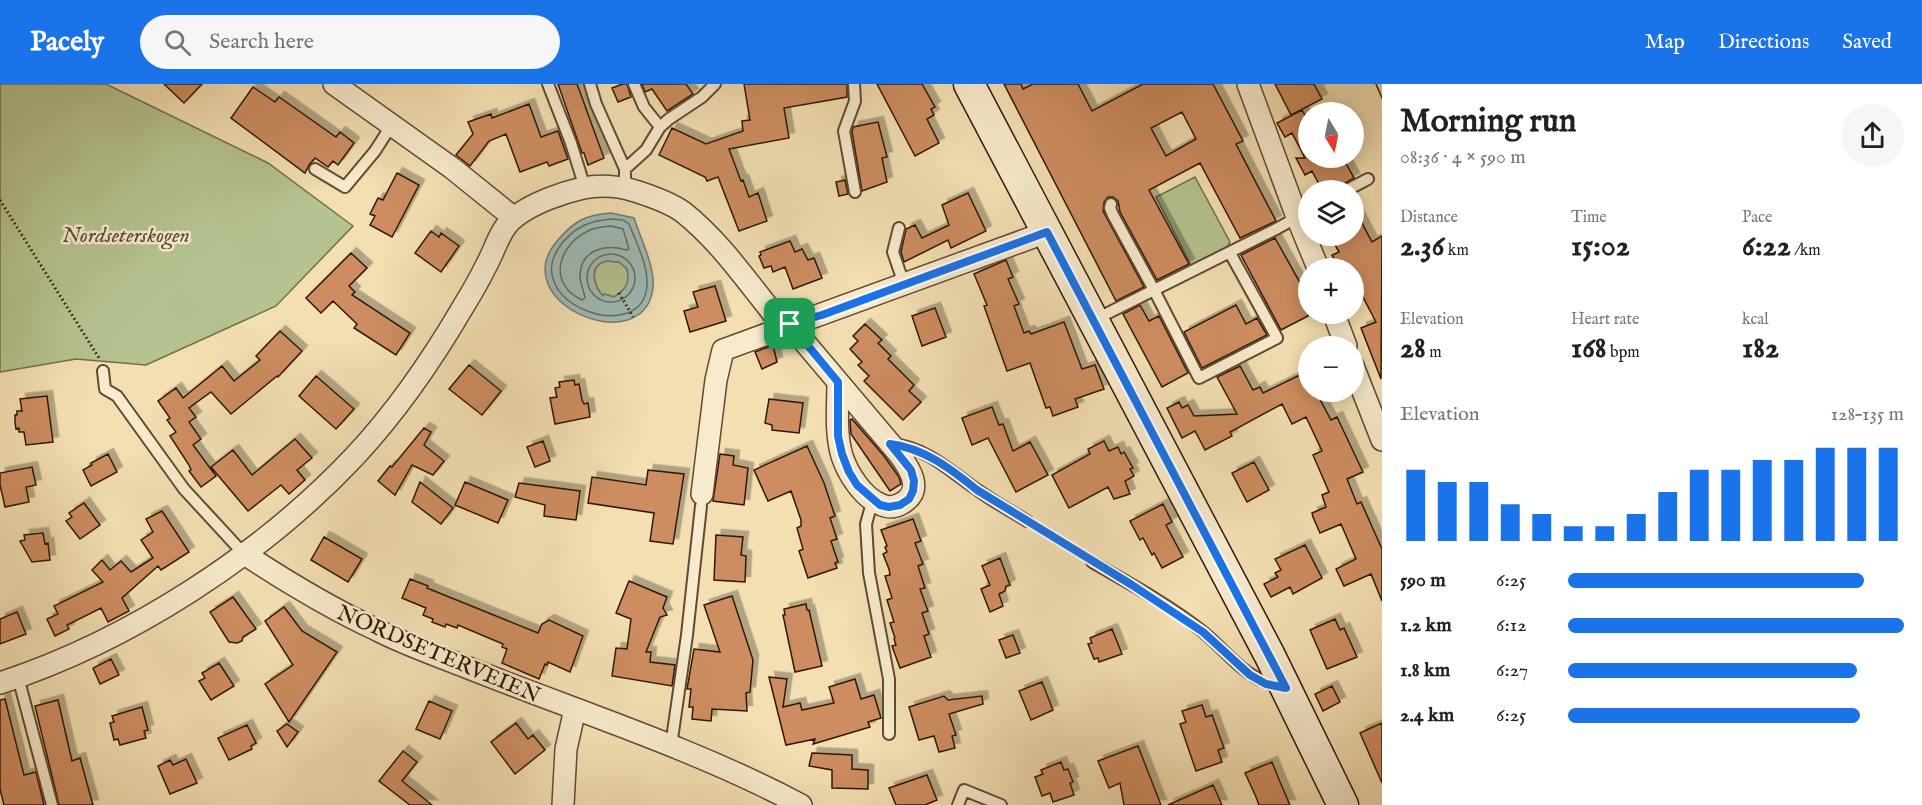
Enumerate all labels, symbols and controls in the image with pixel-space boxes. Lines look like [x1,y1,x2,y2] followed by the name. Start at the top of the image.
[140,15,560,69] search box
[30,25,104,60] text: Pacely
[161,26,194,59] icon: search
[209,28,314,56] text: Search here
[1645,29,1685,56] text: Map
[1718,29,1809,56] text: Directions
[1842,29,1892,56] text: Saved
[1400,101,1576,143] text: Morning run
[1298,102,1364,168] north arrow
[1298,102,1364,402] map controls
[1841,104,1904,167] button: share
[1400,145,1526,170] text: 08:36 · 4 × 590 m
[1298,180,1364,246] button: layers
[1400,208,1458,228] text: Distance
[1571,208,1607,228] text: Time
[1742,208,1772,228] text: Pace
[62,222,190,250] park label: Nordseterskogen
[1400,228,1444,266] text: 2.36
[1571,228,1630,266] text: 15:02
[1742,228,1791,266] text: 6:22
[1444,241,1469,261] text: km
[1791,241,1821,261] text: /km
[1298,258,1364,324] button: +
[764,298,815,349] pin
[773,307,806,340] icon: arrive
[1400,310,1463,330] text: Elevation
[1571,310,1639,330] text: Heart rate
[1742,310,1769,330] text: kcal
[1400,330,1426,368] text: 28
[1571,330,1607,368] text: 168
[1742,330,1779,368] text: 182
[1298,336,1364,402] button: −
[1426,343,1442,363] text: m
[1607,343,1640,363] text: bpm
[1400,402,1479,427] text: Elevation
[1831,402,1904,427] text: 128–135 m
[1400,568,1446,593] text: 590 m
[1496,568,1526,593] text: 6:25
[332,599,544,710] street label: NORDSETERVEIEN
[1400,613,1452,638] text: 1.2 km
[1496,613,1527,638] text: 6:12
[1400,658,1450,683] text: 1.8 km
[1496,658,1528,683] text: 6:27
[1400,703,1454,728] text: 2.4 km
[1496,703,1526,728] text: 6:25

